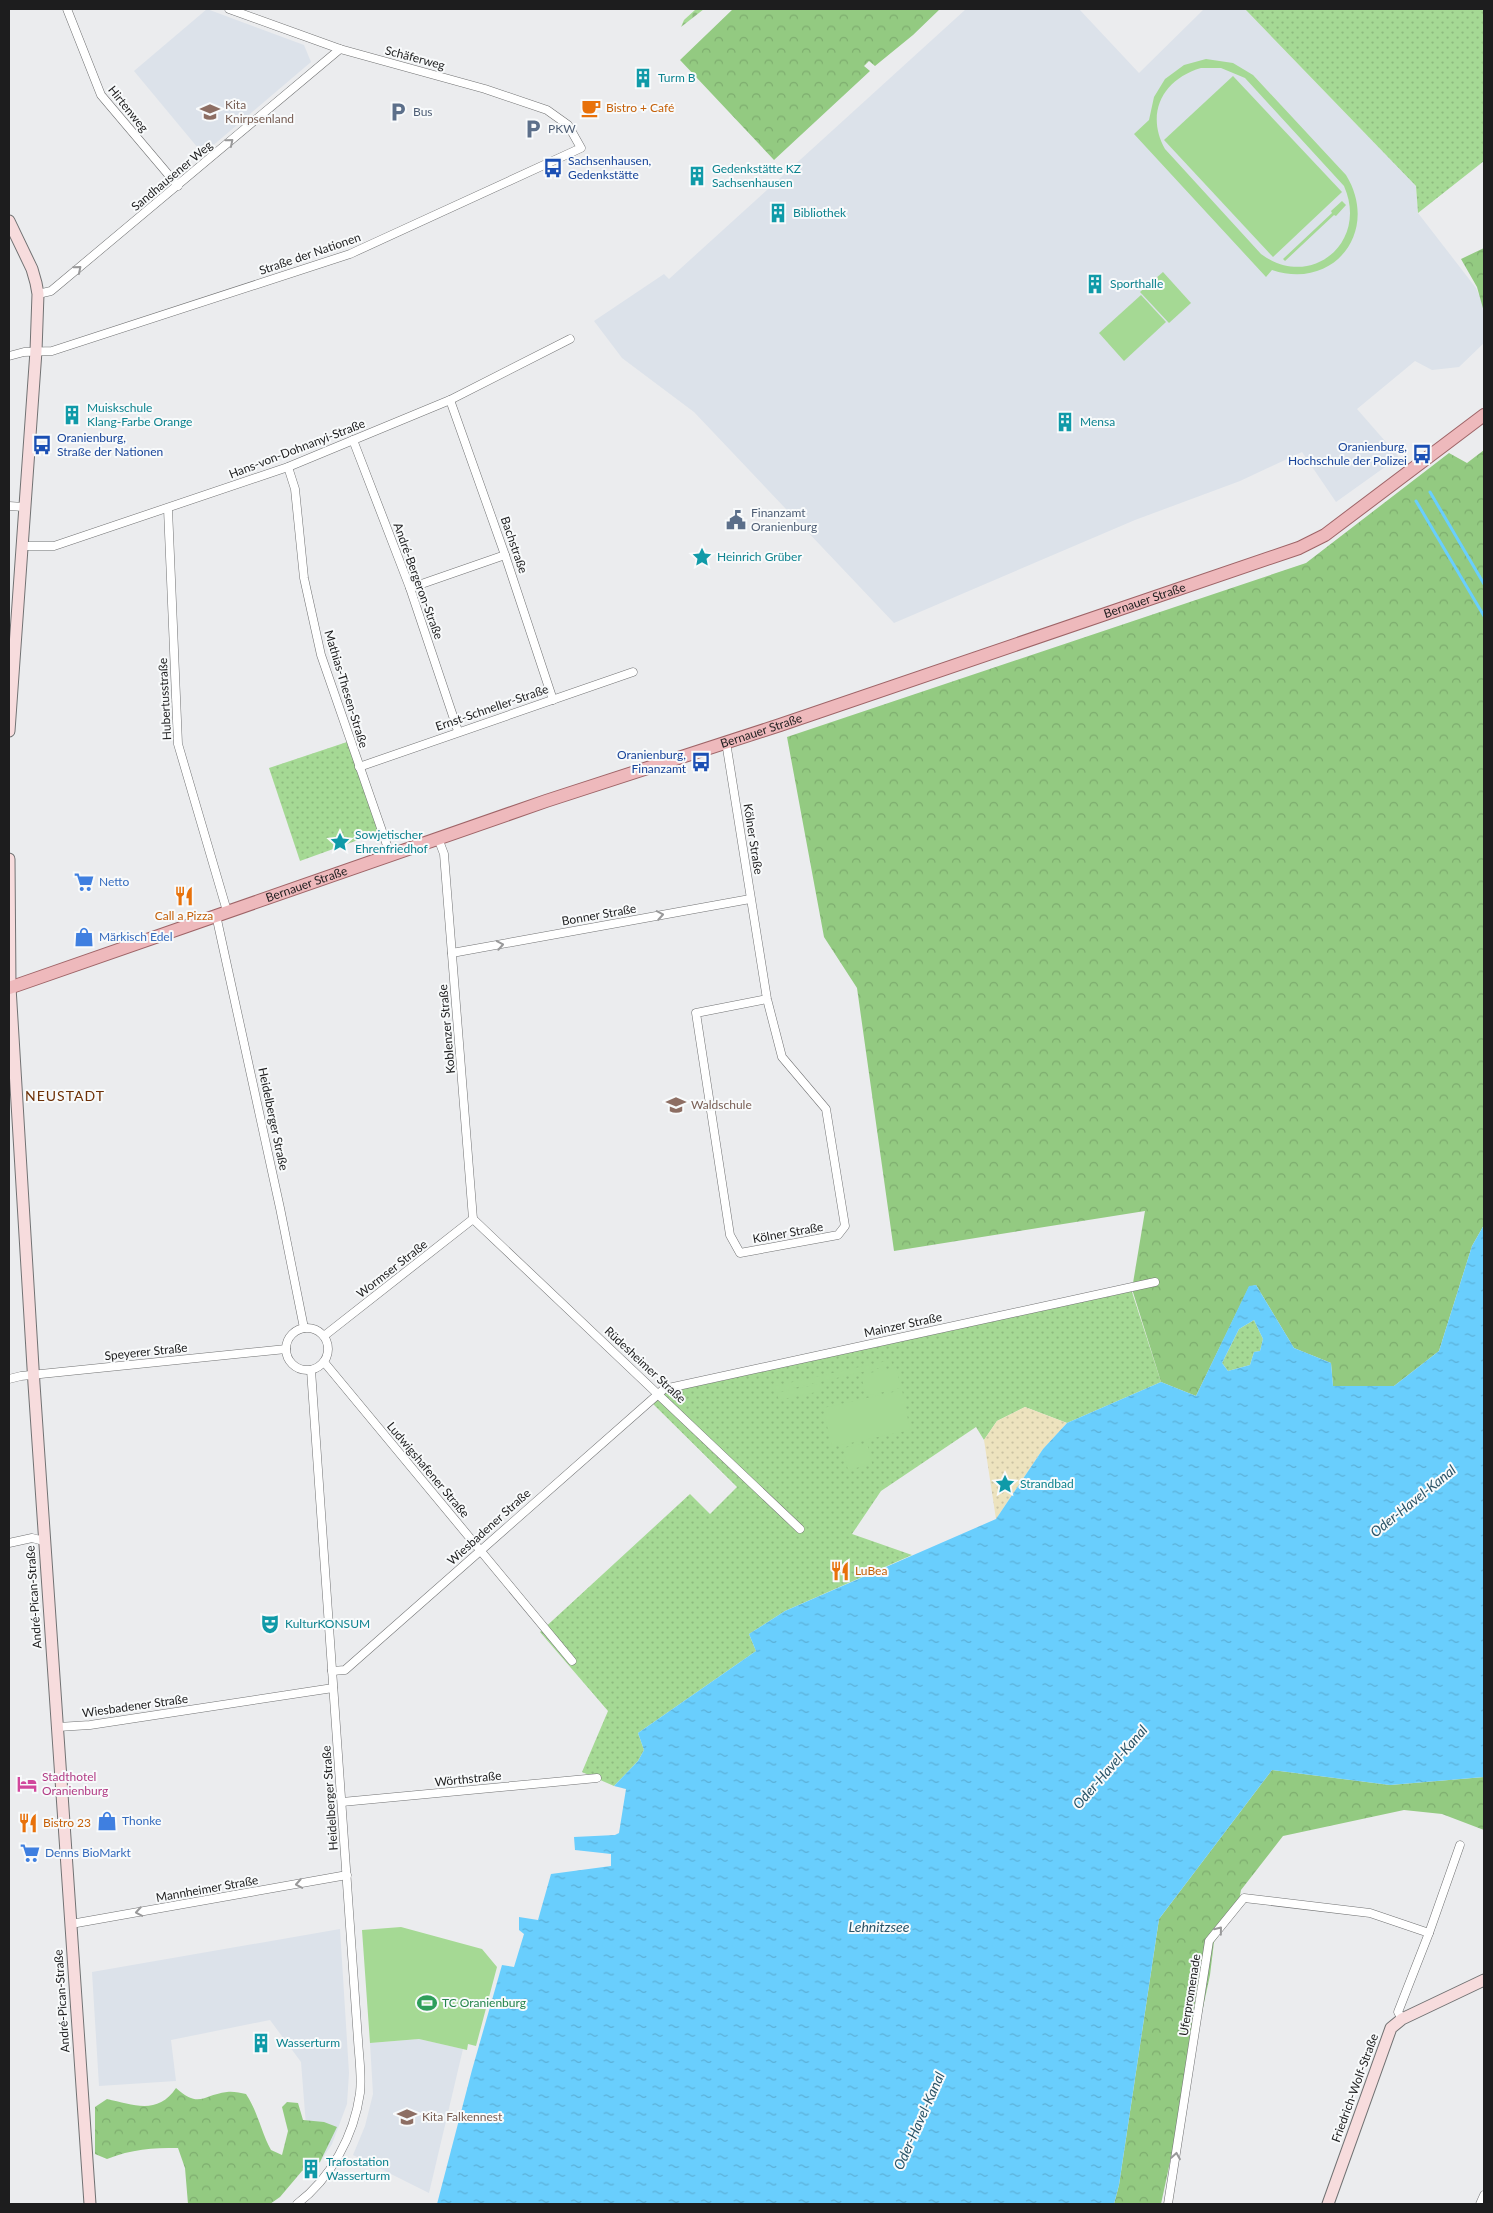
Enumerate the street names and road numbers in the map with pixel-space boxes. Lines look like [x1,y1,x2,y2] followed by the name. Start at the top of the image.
[384,42,447,73] street label: Schäferweg
[105,82,152,135] street label: Hirtenweg
[128,137,215,214] street label: Sandhausener Weg
[257,229,362,278] street label: Straße der Nationen
[227,416,367,481] street label: Hans-von-Dohnanyi-Straße
[498,514,531,575] street label: Bachstraße
[390,520,447,641] street label: André-Bergeron-Straße
[1102,579,1187,621] street label: Bernauer Straße
[321,628,372,750] street label: Mathias-Thesen-Straße
[155,657,174,741] street label: Hubertusstraße
[433,681,550,734] street label: Ernst-Schneller-Straße
[718,710,804,751] street label: Bernauer Straße
[740,802,766,875] street label: Kölner Straße
[264,863,349,905] street label: Bernauer Straße
[560,901,637,928] street label: Bonner Straße
[435,984,458,1074] street label: Koblenzer Straße
[255,1066,292,1172] street label: Heidelberger Straße
[751,1219,824,1246] street label: Kölner Straße
[353,1236,430,1301] street label: Wormser Straße
[862,1309,943,1340] street label: Mainzer Straße
[602,1323,689,1406] street label: Rüdesheimer Straße
[104,1340,188,1363] street label: Speyerer Straße
[384,1419,473,1521] street label: Ludwigshafener Straße
[444,1485,533,1568] street label: Wiesbadener Straße
[22,1545,45,1649] street label: André-Pican-Straße
[81,1691,189,1720] street label: Wiesbadener Straße
[318,1745,341,1851] street label: Heidelberger Straße
[434,1768,502,1789] street label: Wörthstraße
[155,1872,259,1905] street label: Mannheimer Straße
[50,1949,73,2053] street label: André-Pican-Straße
[1176,1953,1203,2037] street label: Uferpromenade
[1328,2031,1381,2144] street label: Friedrich-Wolf-Straße

